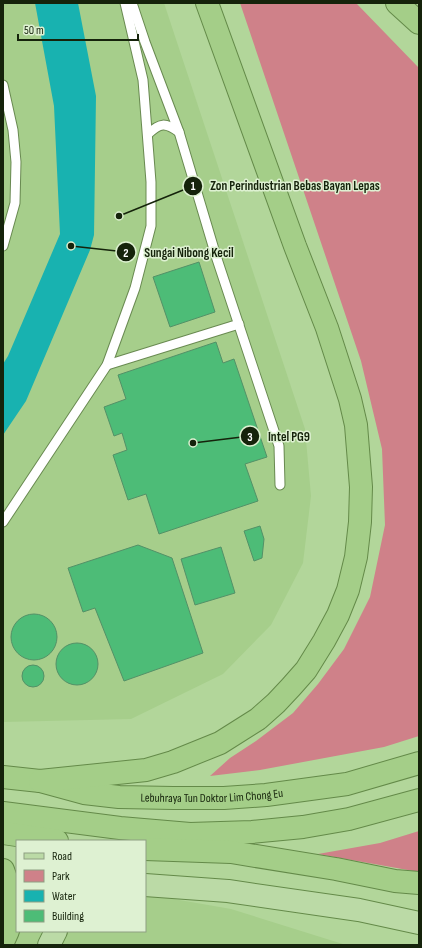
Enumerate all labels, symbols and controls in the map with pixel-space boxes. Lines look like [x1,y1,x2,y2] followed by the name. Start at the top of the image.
[18,16,138,42] scale bar
[24,23,44,38] text: 50 m
[183,173,388,198] callout: Zon Perindustrian Bebas Bayan Lepas
[210,178,380,194] text: Zon Perindustrian Bebas Bayan Lepas
[191,179,196,194] text: 1
[116,240,241,265] callout: Sungai Nibong Kecil
[144,245,234,261] text: Sungai Nibong Kecil
[123,246,129,261] text: 2
[240,424,318,449] callout: Intel PG9
[268,429,310,445] text: Intel PG9
[247,430,253,445] text: 3
[140,785,284,806] street label: Lebuhraya Tun Doktor Lim Chong Eu
[16,840,146,932] legend
[52,849,72,864] text: Road
[52,869,70,884] text: Park
[52,889,76,904] text: Water
[52,909,84,924] text: Building

